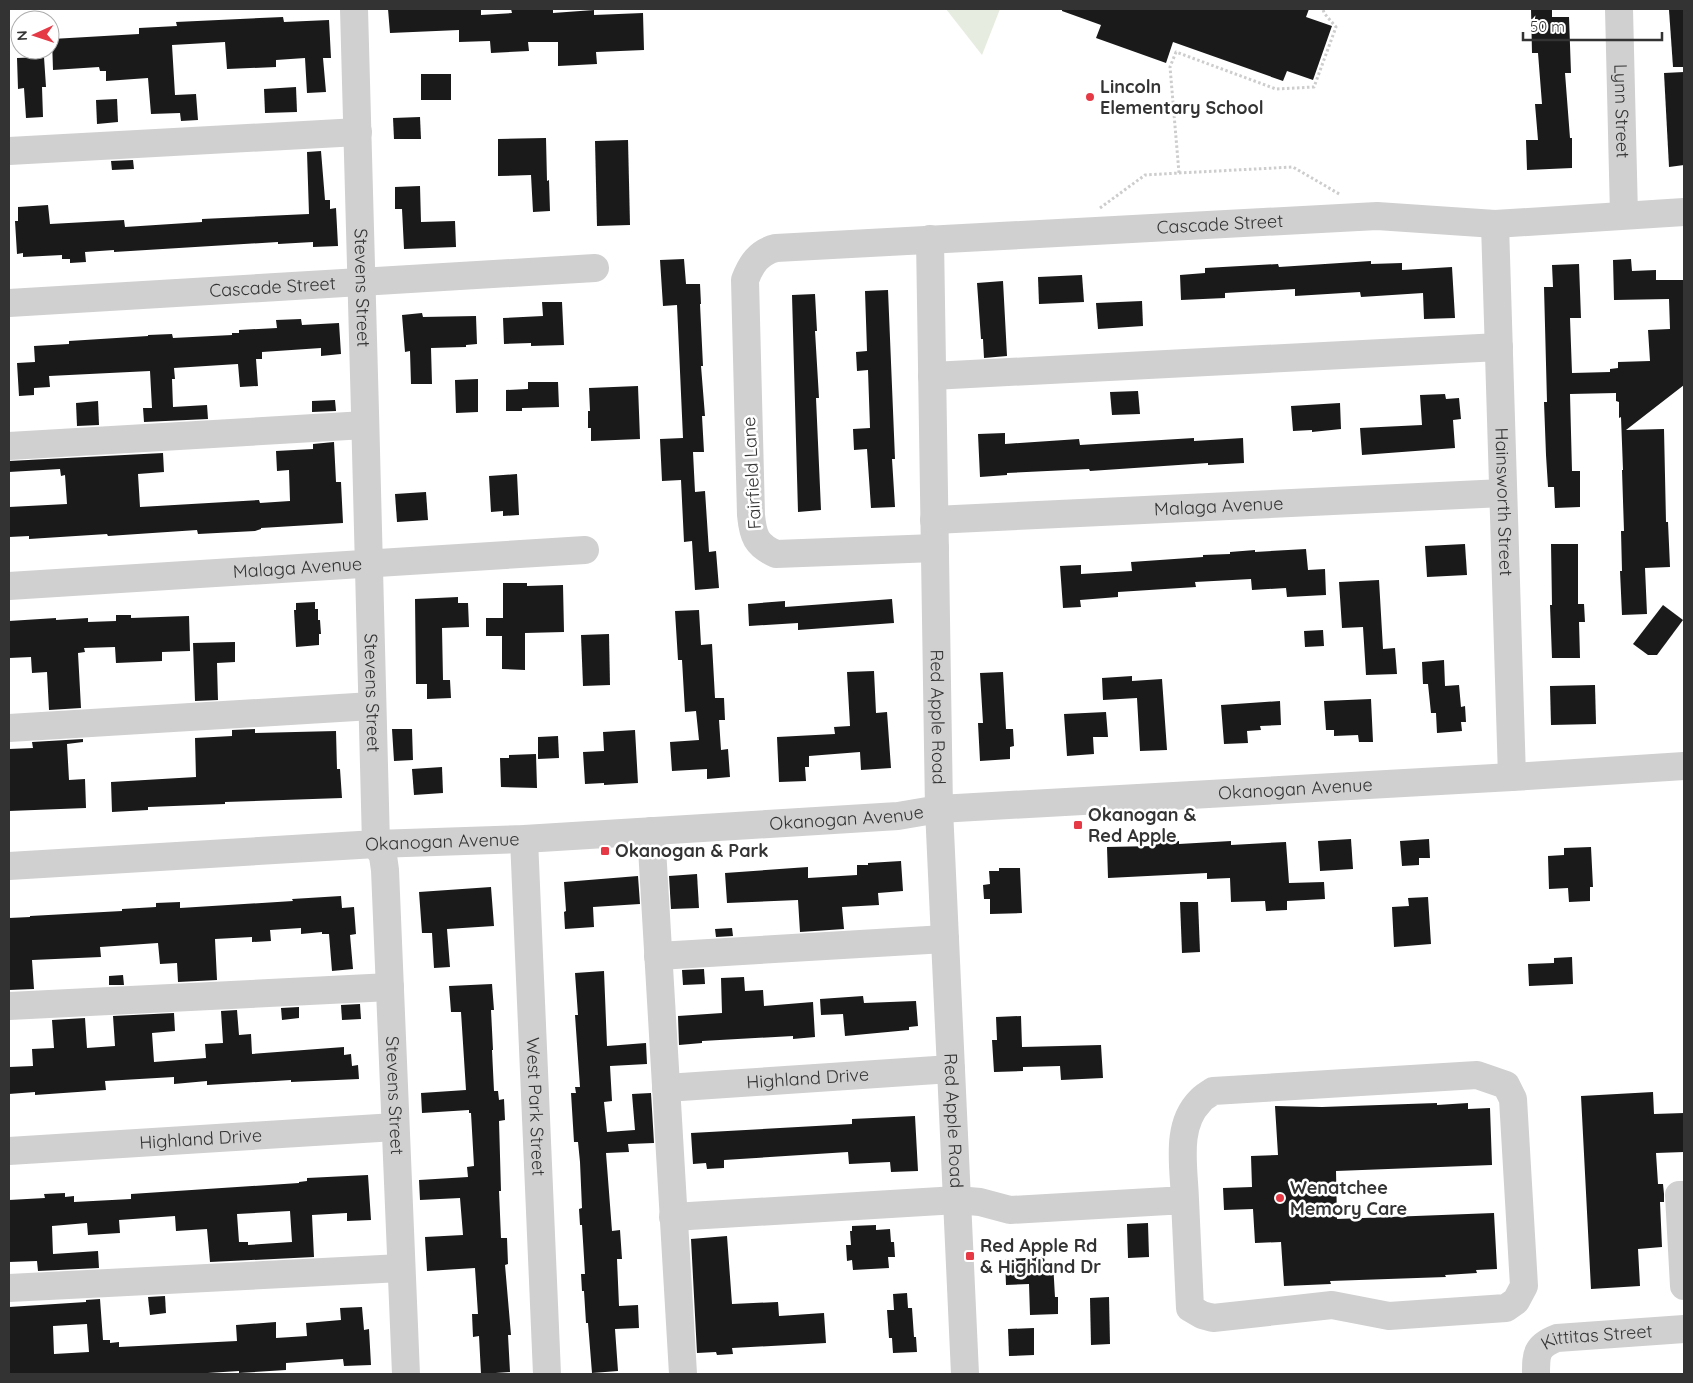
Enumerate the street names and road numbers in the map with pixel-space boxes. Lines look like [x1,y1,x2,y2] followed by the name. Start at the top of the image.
[1609,63,1635,158] street label: Lynn Street
[1156,209,1284,239] street label: Cascade Street
[349,228,375,348] street label: Stevens Street
[209,272,336,302] street label: Cascade Street
[737,416,766,530] street label: Fairfield Lane
[1490,427,1518,576] street label: Hainsworth Street
[1153,491,1284,521] street label: Malaga Avenue
[232,552,363,583] street label: Malaga Avenue
[359,633,385,753] street label: Stevens Street
[925,649,951,785] street label: Red Apple Road
[1218,773,1373,804] street label: Okanogan Avenue
[769,800,925,835] street label: Okanogan Avenue
[364,827,520,856] street label: Okanogan Avenue
[381,1036,409,1155] street label: Stevens Street
[522,1037,550,1177] street label: West Park Street
[939,1052,968,1189] street label: Red Apple Road
[746,1062,870,1094] street label: Highland Drive
[139,1123,263,1154] street label: Highland Drive
[1537,1319,1653,1355] street label: Kittitas Street

